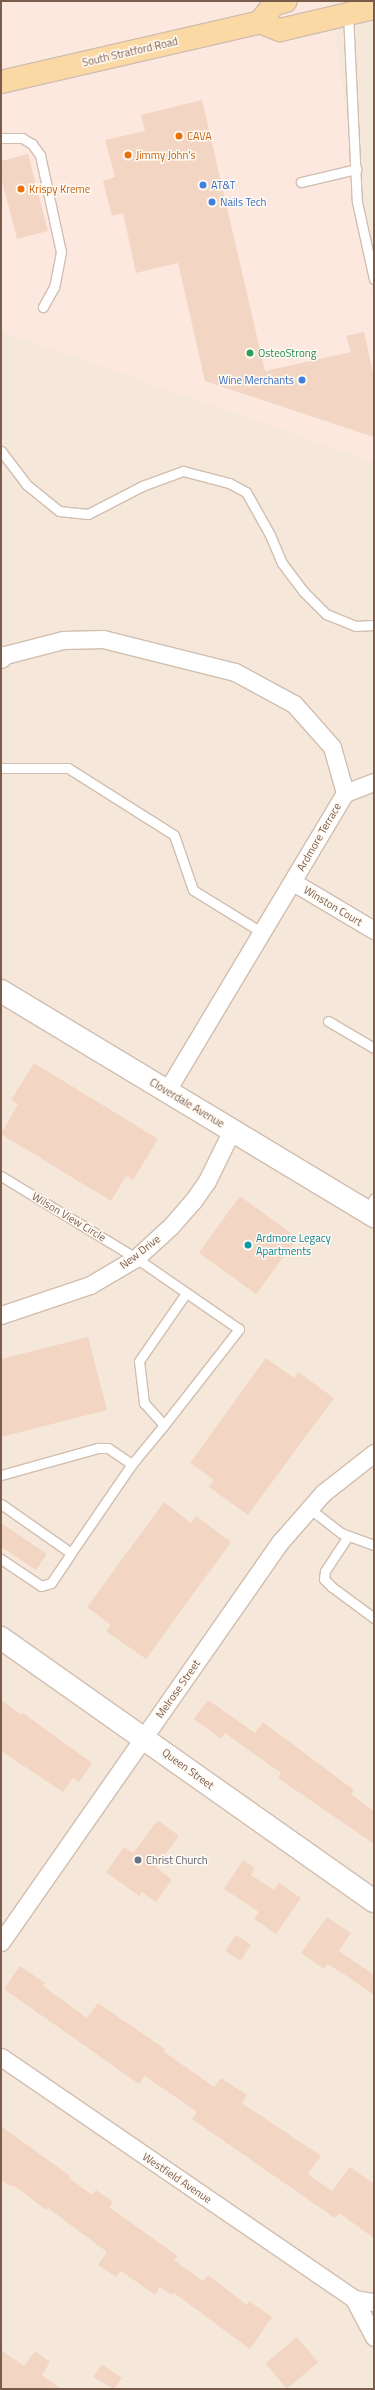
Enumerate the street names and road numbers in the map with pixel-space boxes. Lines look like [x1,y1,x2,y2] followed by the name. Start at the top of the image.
[81,35,179,69] street label: South Stratford Road
[294,801,344,873] street label: Ardmore Terrace
[301,883,365,929] street label: Winston Court
[147,1075,227,1131] street label: Cloverdale Avenue
[30,1190,108,1244] street label: Wilson View Circle
[117,1232,163,1272] street label: New Drive
[153,1657,203,1721] street label: Melrose Street
[159,1746,217,1792] street label: Queen Street
[140,2150,214,2206] street label: Westfield Avenue

